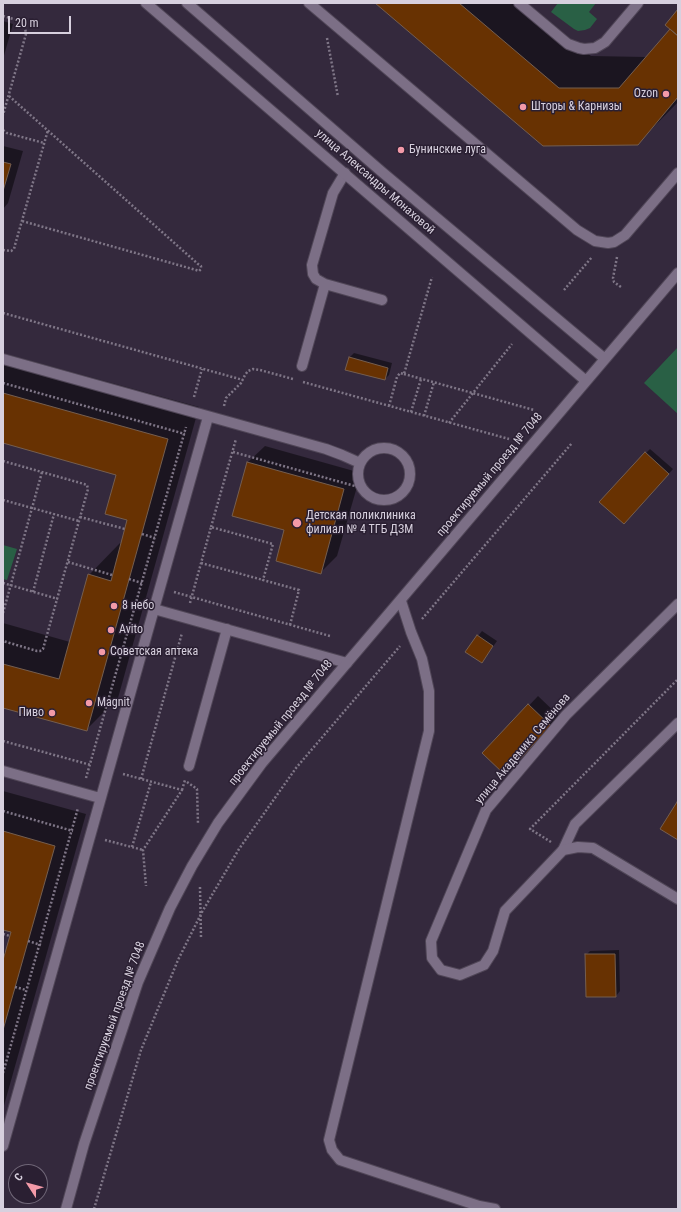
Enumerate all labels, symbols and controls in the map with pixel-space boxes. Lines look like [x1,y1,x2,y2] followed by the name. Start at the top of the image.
[10,8,73,34] scale bar
[15,16,39,30] text: 20 m
[634,87,658,101] place label: Ozon
[661,89,671,99] marker: Ozon
[531,100,622,114] place label: Шторы & Карнизы
[518,102,528,112] marker: Шторы & Карнизы
[312,126,438,238] street label: улица Александры Монаховой
[409,143,486,157] place label: Бунинские луга
[396,145,406,155] marker: Бунинские луга
[434,410,546,540] street label: проектируемый проезд № 7048
[306,509,416,537] place label: Детская поликлиника филиал № 4 ТГБ ДЗМ
[291,517,303,529] marker: Детская поликлиника филиал № 4 ТГБ ДЗМ
[122,599,154,613] place label: 8 небо
[109,601,119,611] marker: 8 небо
[119,623,143,637] place label: Avito
[106,625,116,635] marker: Avito
[110,645,198,659] place label: Советская аптека
[97,647,107,657] marker: Советская аптека
[226,657,336,789] street label: проектируемый проезд № 7048
[472,691,574,807] street label: улица Академика Семёнова
[97,696,130,710] place label: Magnit
[84,698,94,708] marker: Magnit
[18,706,44,720] place label: Пиво
[47,708,57,718] marker: Пиво
[81,940,149,1092] street label: проектируемый проезд № 7048
[8,1164,48,1204] north arrow
[12,1171,26,1184] text: С

